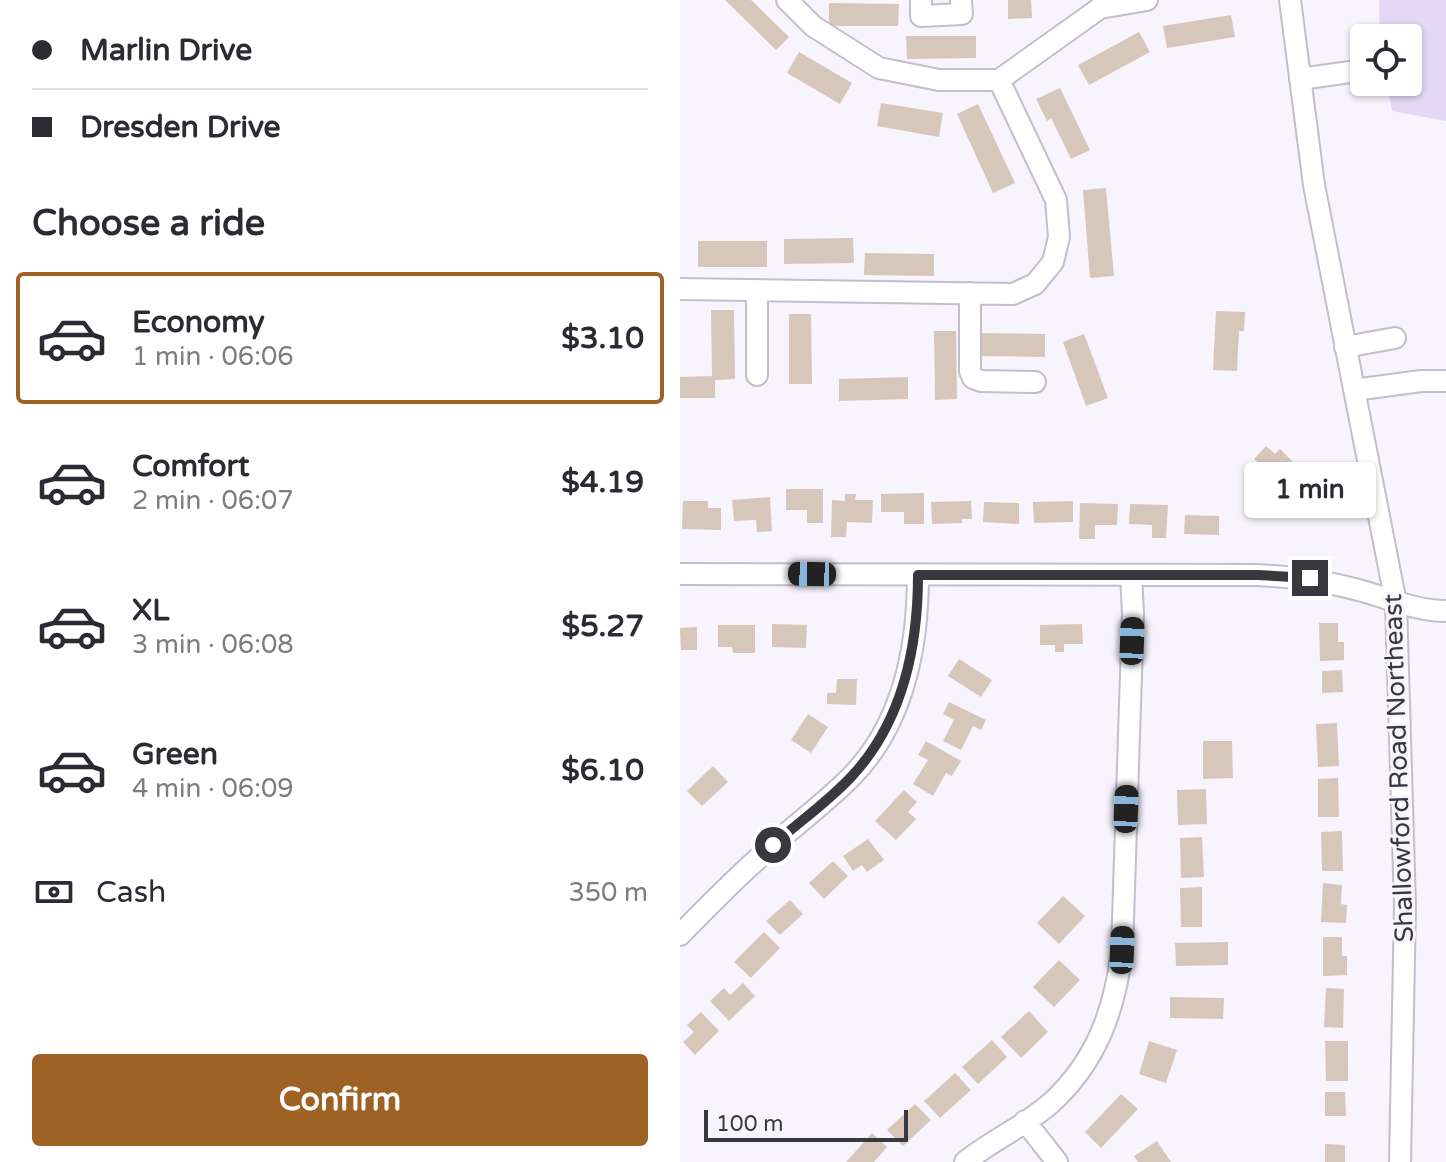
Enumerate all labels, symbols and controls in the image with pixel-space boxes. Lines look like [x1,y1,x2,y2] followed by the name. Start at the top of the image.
[1350,24,1422,96] map controls
[1350,24,1422,96] button: locate
[80,32,252,69] text: Marlin Drive
[80,109,281,146] text: Dresden Drive
[32,202,265,245] text: Choose a ride
[36,302,108,374] icon: car
[132,304,265,341] text: Economy
[561,320,644,357] text: $3.10
[132,341,294,372] text: 1 min · 06:06
[36,446,108,518] icon: car
[132,448,250,485] text: Comfort
[1244,462,1376,518] callout: 1 min
[561,464,644,501] text: $4.19
[1275,474,1345,505] text: 1 min
[132,485,294,516] text: 2 min · 06:07
[1292,560,1328,596] route end
[788,562,836,586] car
[36,590,108,662] icon: car
[132,592,169,629] text: XL
[1377,593,1420,943] street label: Shallowford Road Northeast
[562,608,644,645] text: $5.27
[1119,617,1145,665] car
[132,629,294,660] text: 3 min · 06:08
[36,734,108,806] icon: car
[132,736,218,773] text: Green
[561,752,644,789] text: $6.10
[132,773,294,804] text: 4 min · 06:09
[1113,785,1139,833] car
[755,827,791,863] route start
[32,870,76,914] icon: cash
[96,874,166,911] text: Cash
[568,877,648,908] text: 350 m
[1109,926,1135,974] car
[32,1054,648,1146] button: Confirm
[704,1106,908,1142] scale bar
[716,1111,783,1137] text: 100 m

